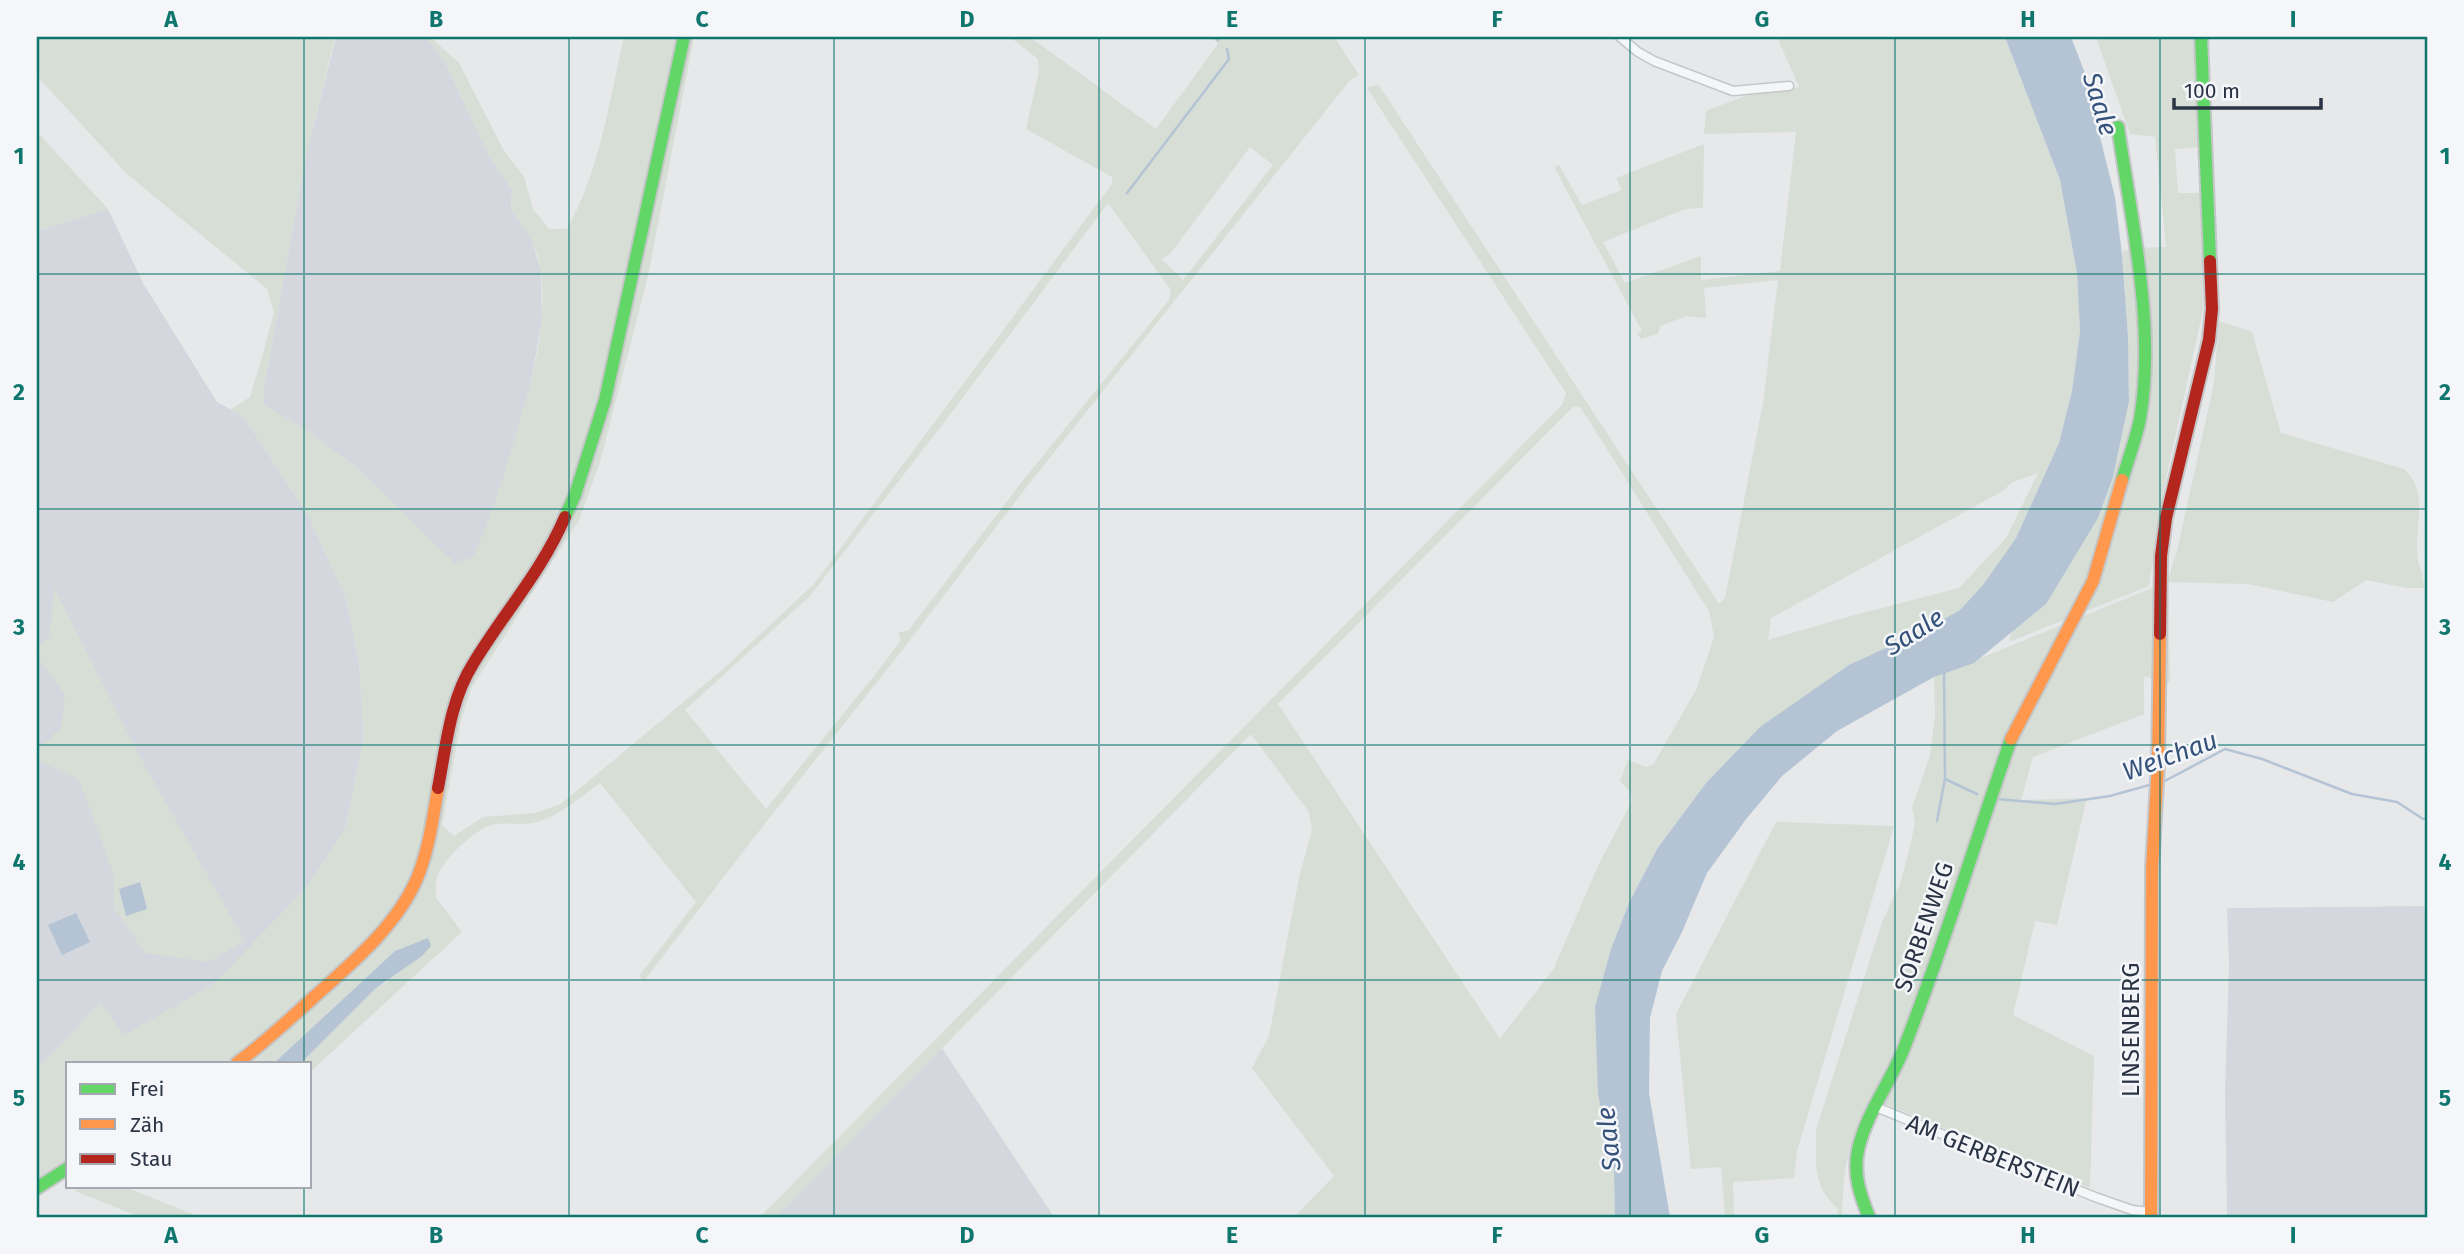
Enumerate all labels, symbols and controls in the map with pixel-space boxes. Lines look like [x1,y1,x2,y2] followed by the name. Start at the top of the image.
[163,5,178,33] text: A
[429,5,443,33] text: B
[695,5,709,33] text: C
[960,5,975,33] text: D
[1226,5,1238,33] text: E
[1491,5,1503,33] text: F
[1755,5,1769,33] text: G
[2020,5,2036,33] text: H
[2290,5,2296,33] text: I
[2174,66,2320,110] scale bar
[2075,68,2124,139] water label: Saale
[2184,78,2240,104] text: 100 m
[14,142,24,170] text: 1
[2440,142,2450,170] text: 1
[13,378,25,406] text: 2
[2439,378,2451,406] text: 2
[1878,602,1950,663] water label: Saale
[12,613,25,641] text: 3
[2438,613,2451,641] text: 3
[2118,725,2222,787] water label: Weichau
[13,848,26,876] text: 4
[2439,848,2452,876] text: 4
[1889,858,1959,996] street label: SORBENWEG
[2117,963,2145,1097] street label: LINSENBERG
[66,1062,312,1188] legend
[130,1076,164,1102] text: Frei
[13,1084,25,1112] text: 5
[2439,1084,2451,1112] text: 5
[1590,1105,1628,1174] water label: Saale
[1902,1108,2084,1204] street label: AM GERBERSTEIN
[130,1112,164,1138] text: Zäh
[130,1146,173,1172] text: Stau
[163,1221,178,1249] text: A
[429,1221,443,1249] text: B
[695,1221,709,1249] text: C
[960,1221,975,1249] text: D
[1226,1221,1238,1249] text: E
[1491,1221,1503,1249] text: F
[1755,1221,1769,1249] text: G
[2020,1221,2036,1249] text: H
[2290,1221,2296,1249] text: I

